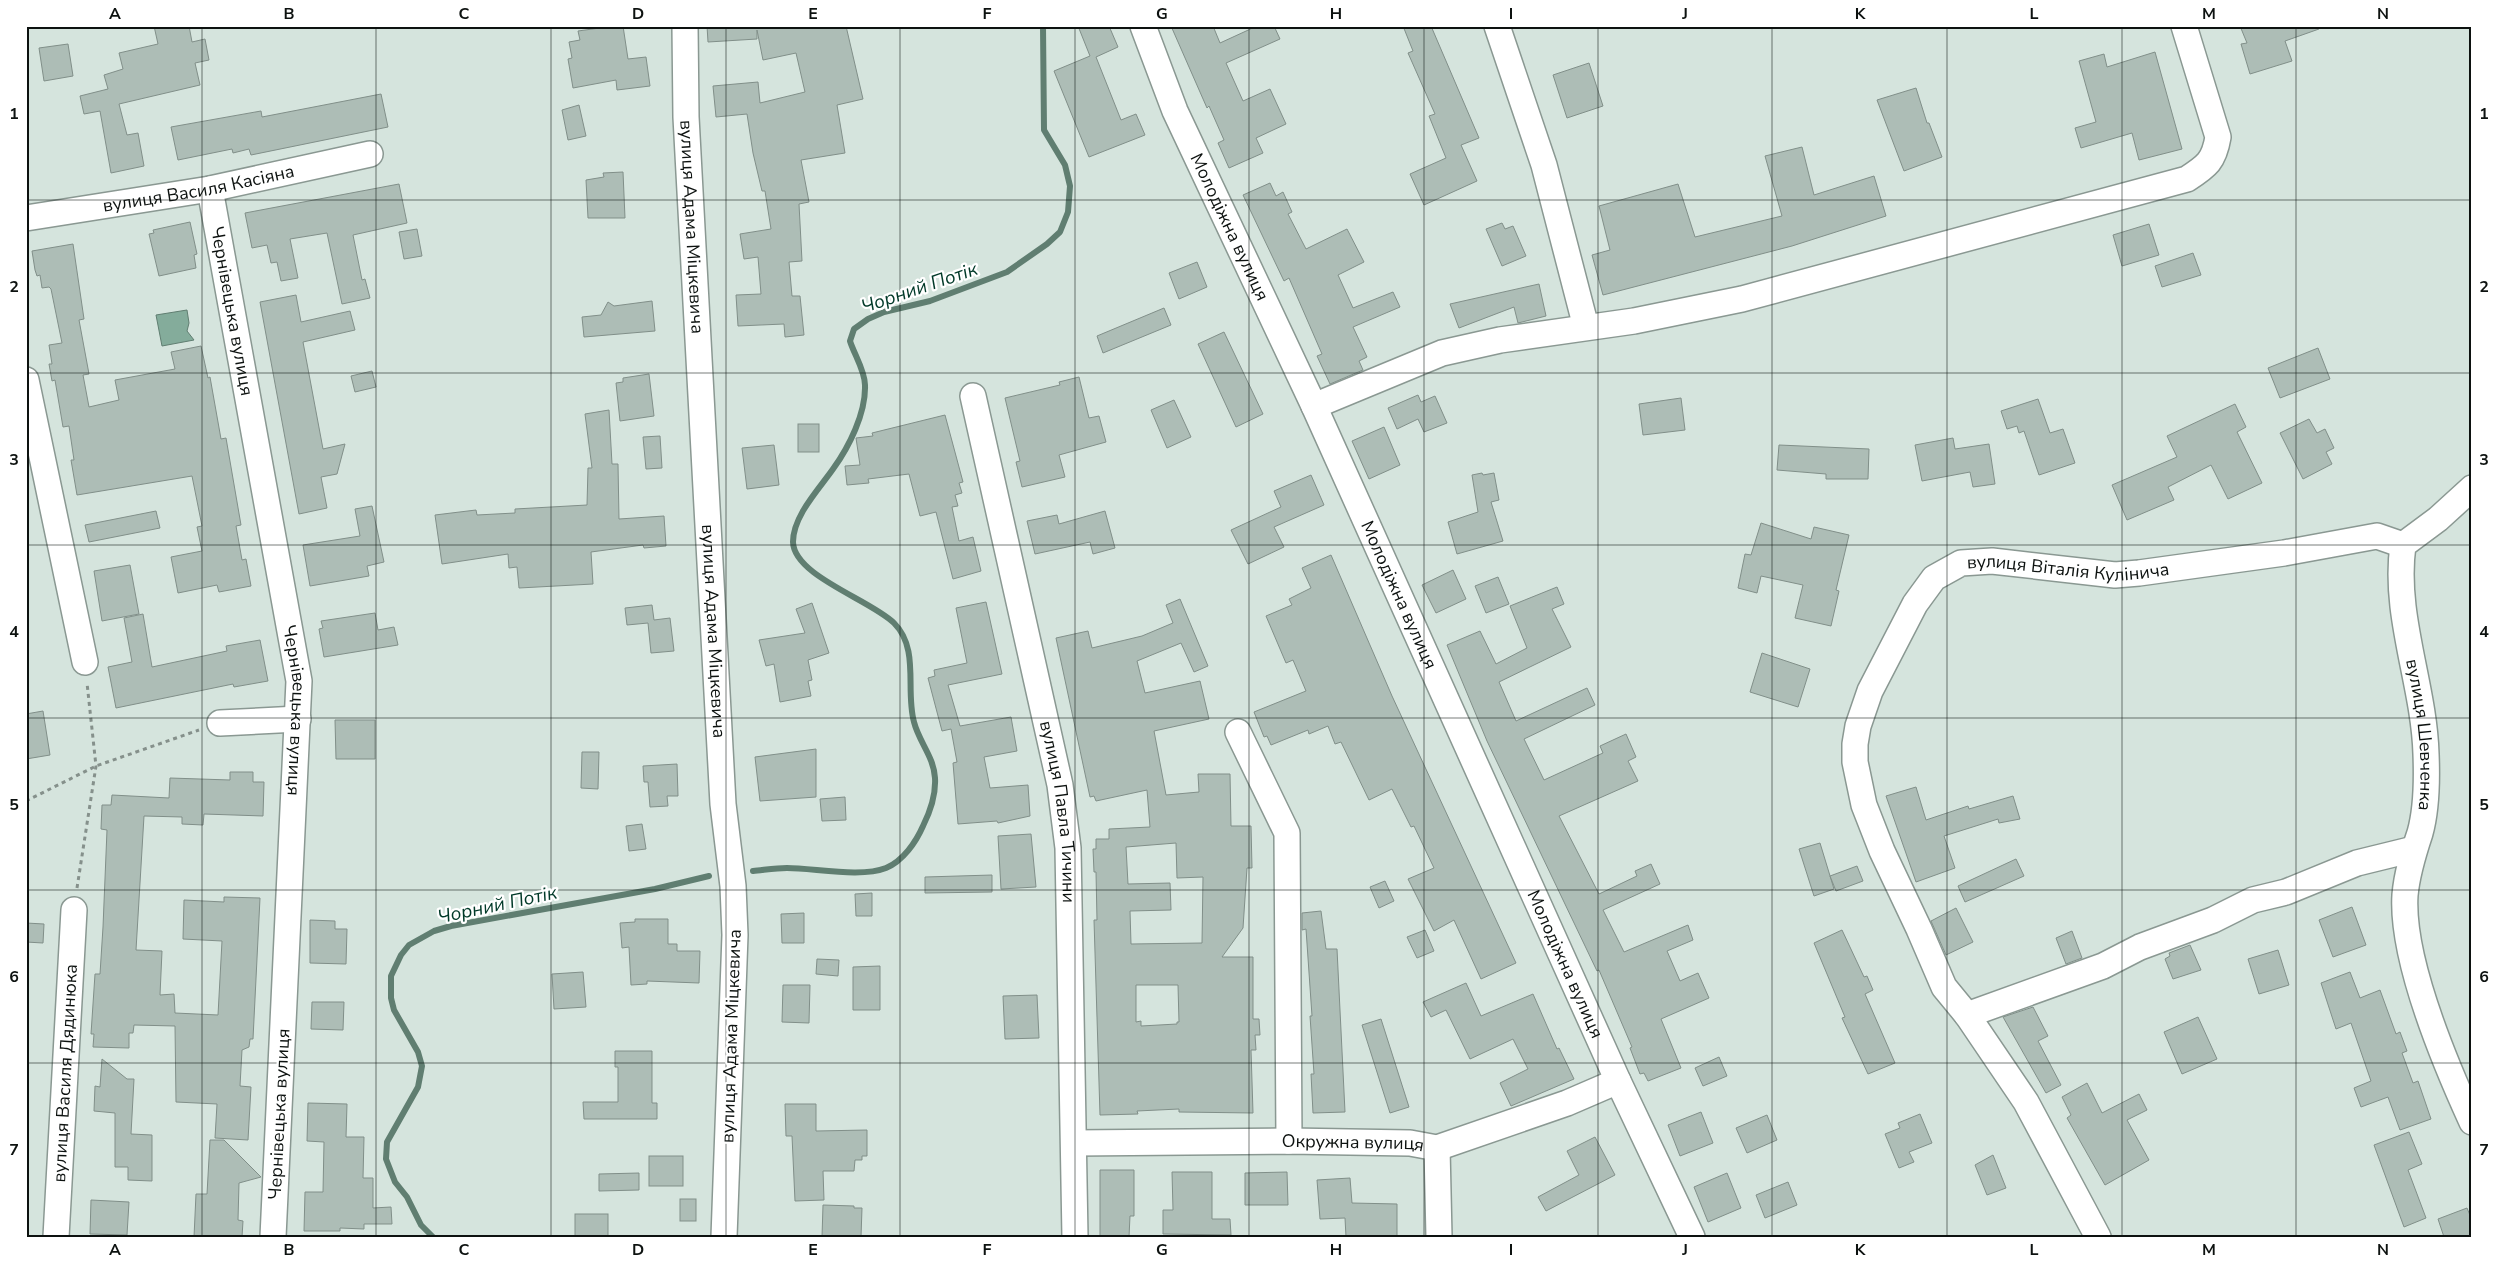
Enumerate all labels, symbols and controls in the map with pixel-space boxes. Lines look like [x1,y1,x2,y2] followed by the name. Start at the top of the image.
[109,3,121,25] text: A
[283,3,295,25] text: B
[459,3,470,25] text: C
[632,3,644,25] text: D
[808,3,818,25] text: E
[983,3,992,25] text: F
[1156,3,1168,25] text: G
[1330,3,1342,25] text: H
[1509,3,1513,25] text: I
[1681,3,1688,25] text: J
[1855,3,1867,25] text: K
[2030,3,2039,25] text: L
[2202,3,2216,25] text: M
[2377,3,2389,25] text: N
[9,103,19,125] text: 1
[2479,103,2489,125] text: 1
[674,119,710,334] street label: вулиця Адама Міцкевича
[1185,149,1275,304] street label: Молодіжна вулиця
[101,159,297,218] street label: вулиця Василя Касіяна
[205,224,259,398] street label: Чернівецька вулиця
[858,256,982,320] water label: Чорний Потік
[9,276,19,298] text: 2
[2479,276,2489,298] text: 2
[9,449,19,471] text: 3
[2479,449,2489,471] text: 3
[1355,517,1443,673] street label: Молодіжна вулиця
[696,524,731,739] street label: вулиця Адама Міцкевича
[1966,549,2171,587] street label: вулиця Віталія Кулінича
[9,621,19,643] text: 4
[2479,621,2489,643] text: 4
[277,623,311,796] street label: Чернівецька вулиця
[2400,657,2438,812] street label: вулиця Шевченка
[1034,718,1081,903] street label: вулиця Павла Тичини
[9,794,19,816] text: 5
[2479,794,2489,816] text: 5
[435,879,560,930] water label: Чорний Потік
[1522,886,1609,1042] street label: Молодіжна вулиця
[715,929,747,1143] street label: вулиця Адама Міцкевича
[47,963,83,1183] street label: вулиця Василя Дядинюка
[9,966,19,988] text: 6
[2479,966,2489,988] text: 6
[263,1028,295,1200] street label: Чернівецька вулиця
[1282,1129,1426,1157] street label: Окружна вулиця
[9,1139,19,1161] text: 7
[2479,1139,2489,1161] text: 7
[109,1239,121,1261] text: A
[283,1239,295,1261] text: B
[459,1239,470,1261] text: C
[632,1239,644,1261] text: D
[808,1239,818,1261] text: E
[983,1239,992,1261] text: F
[1156,1239,1168,1261] text: G
[1330,1239,1342,1261] text: H
[1509,1239,1513,1261] text: I
[1681,1239,1688,1261] text: J
[1855,1239,1867,1261] text: K
[2030,1239,2039,1261] text: L
[2202,1239,2216,1261] text: M
[2377,1239,2389,1261] text: N

